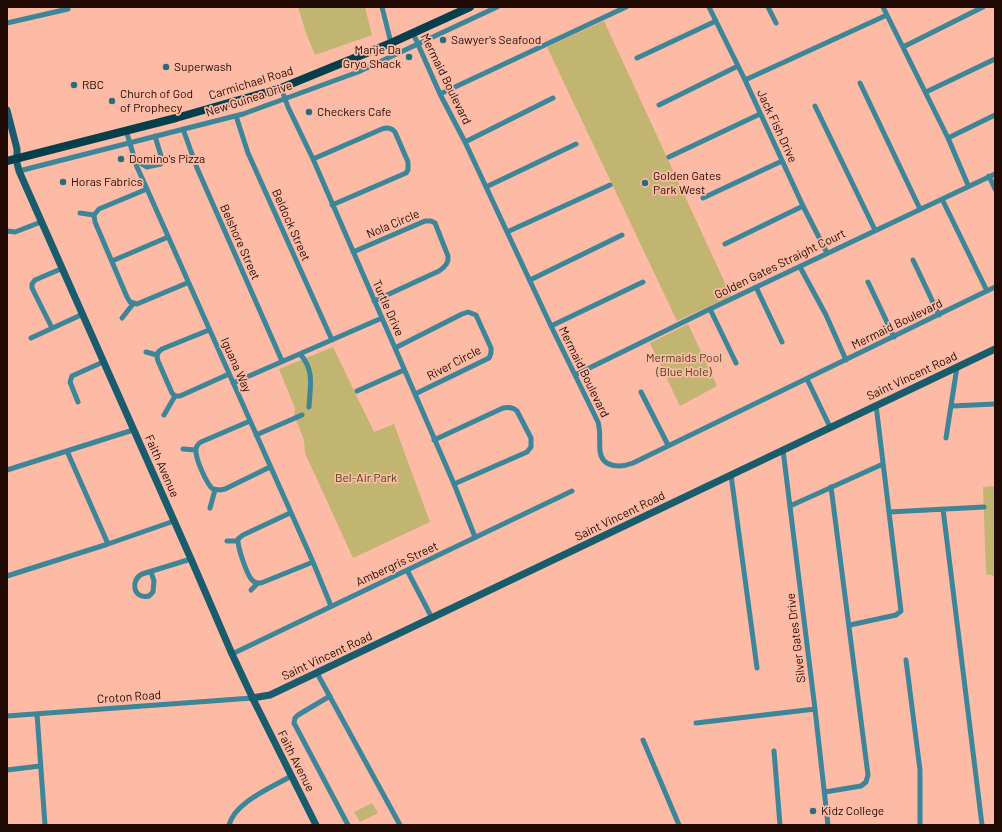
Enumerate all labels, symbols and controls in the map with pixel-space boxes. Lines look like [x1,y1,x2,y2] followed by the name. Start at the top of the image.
[418,31,474,127] street label: Mermaid Boulevard
[451,33,541,47] place label: Sawyer's Seafood
[438,35,448,45] marker: Sawyer's Seafood
[343,43,401,71] place label: Manje Da Gryo Shack
[404,52,414,62] marker: Manje Da Gryo Shack
[174,60,232,74] place label: Superwash
[161,62,171,72] marker: Superwash
[207,63,295,103] street label: Carmichael Road
[82,78,104,92] place label: RBC
[204,78,294,120] street label: New Guinea Drive
[69,80,79,90] marker: RBC
[120,87,193,115] place label: Church of God of Prophecy
[754,87,800,165] street label: Jack Fish Drive
[107,96,117,106] marker: Church of God of Prophecy
[317,105,391,119] place label: Checkers Cafe
[304,107,314,117] marker: Checkers Cafe
[129,152,205,166] place label: Domino's Pizza
[116,154,126,164] marker: Domino's Pizza
[653,169,721,197] place label: Golden Gates Park West
[71,175,143,189] place label: Horas Fabrics
[58,177,68,187] marker: Horas Fabrics
[640,178,650,188] marker: Golden Gates Park West
[269,187,313,263] street label: Beldock Street
[217,202,263,282] street label: Belshore Street
[364,206,422,242] street label: Nola Circle
[712,226,848,302] street label: Golden Gates Straight Court
[369,278,407,338] street label: Turtle Drive
[849,296,945,352] street label: Mermaid Boulevard
[556,324,612,420] street label: Mermaid Boulevard
[217,335,255,395] street label: Iguana Way
[425,343,483,383] street label: River Circle
[864,349,960,403] street label: Saint Vincent Road
[646,351,722,379] park label: Mermaids Pool (Blue Hole)
[142,432,182,500] street label: Faith Avenue
[335,471,397,485] park label: Bel-Air Park
[573,488,667,544] street label: Saint Vincent Road
[354,539,440,589] street label: Ambergris Street
[783,592,809,684] street label: Silver Gates Drive
[279,629,375,683] street label: Saint Vincent Road
[96,688,162,706] street label: Croton Road
[274,728,318,794] street label: Faith Avenue
[821,804,884,818] place label: Kidz College
[808,806,818,816] marker: Kidz College

